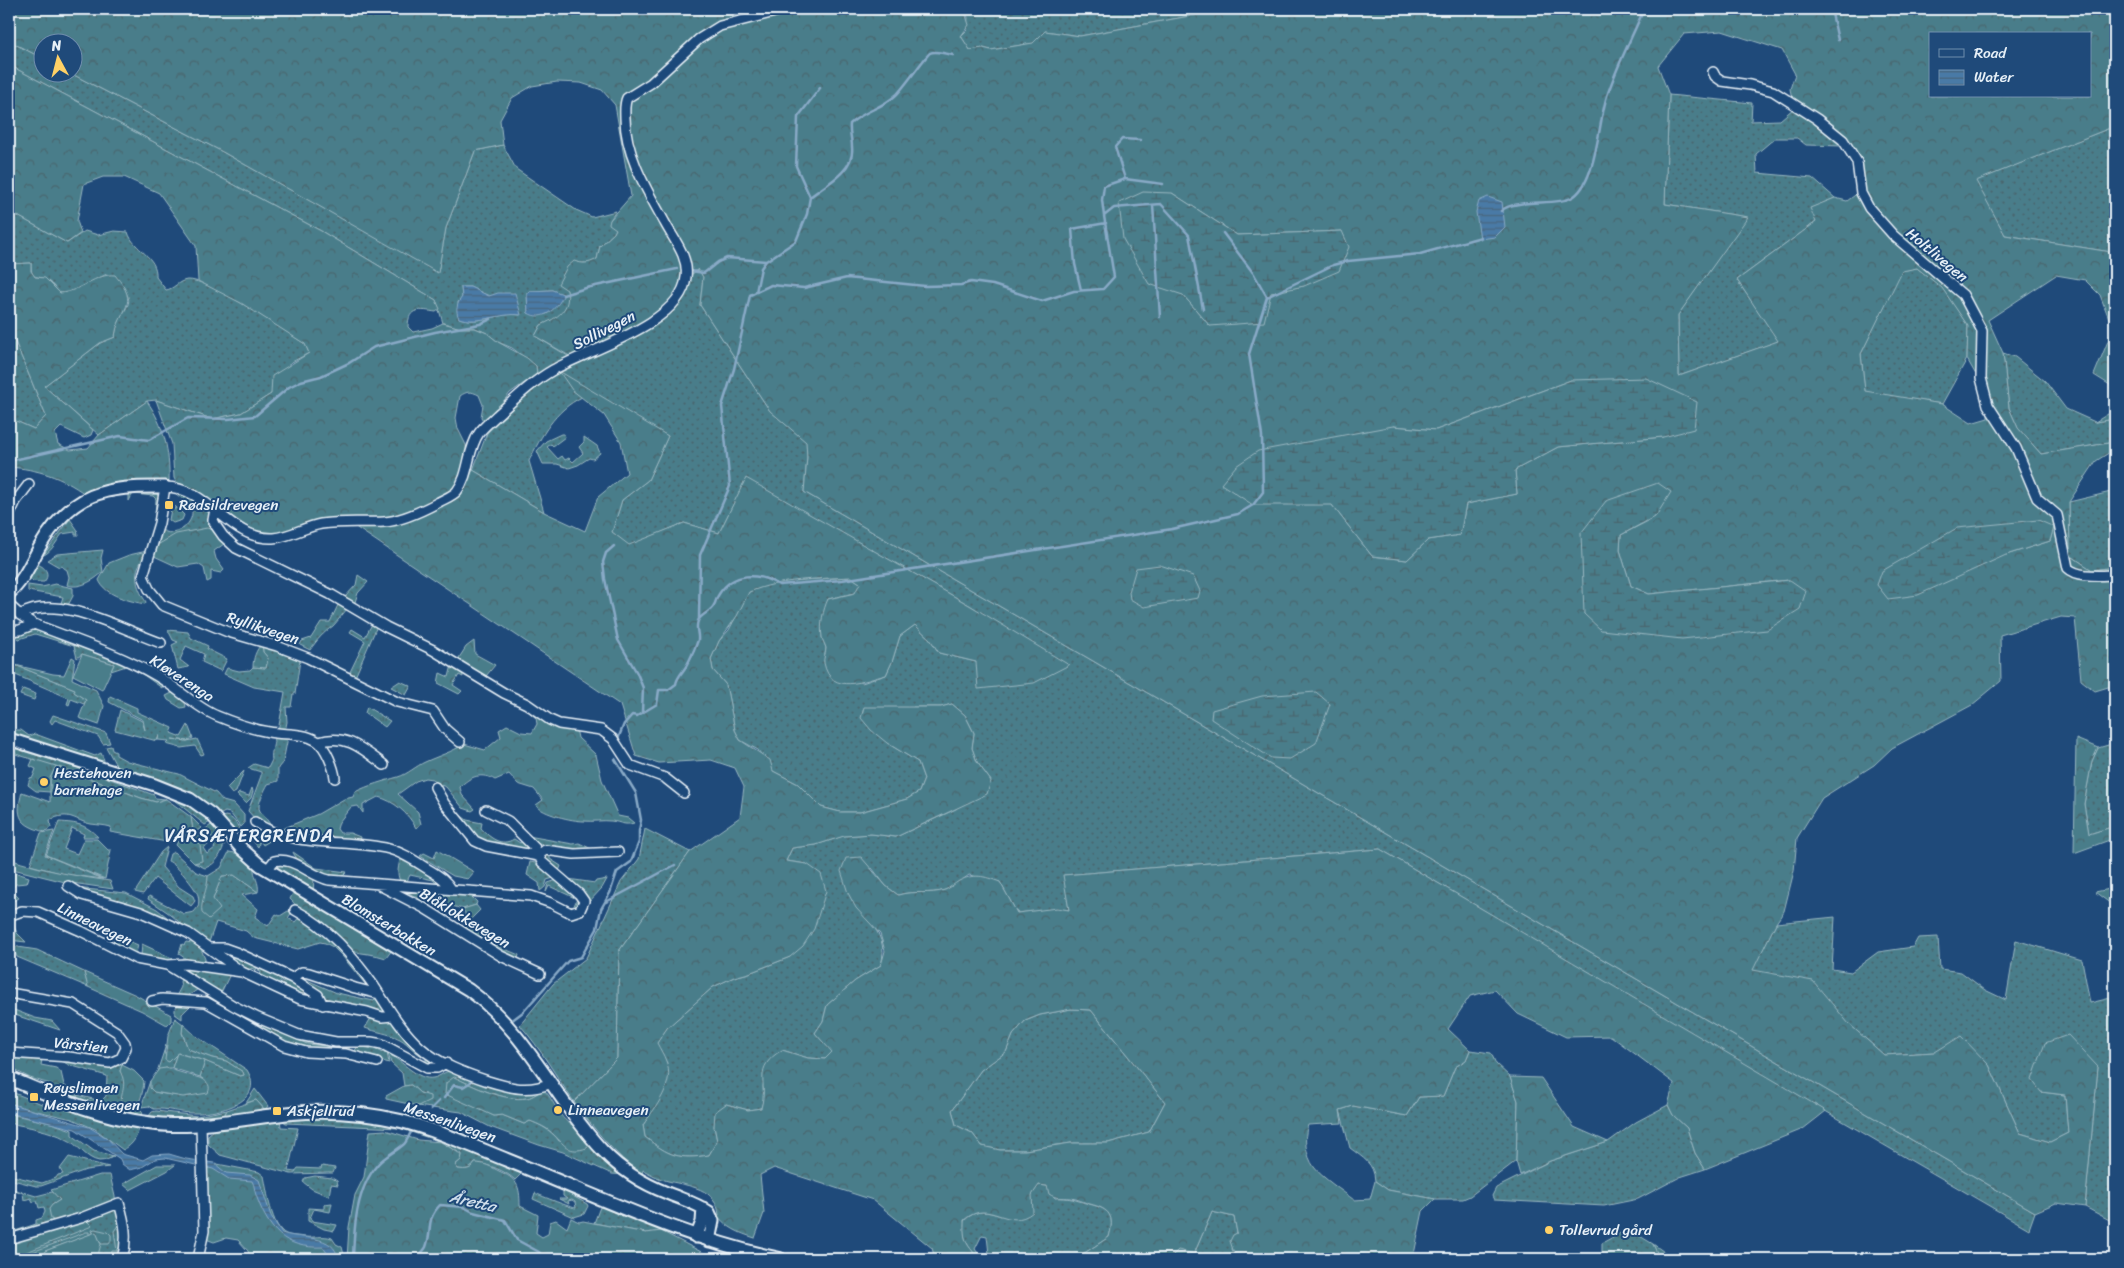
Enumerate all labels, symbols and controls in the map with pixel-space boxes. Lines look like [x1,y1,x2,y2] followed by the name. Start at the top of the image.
[32,32,82,82] north arrow
[1929,32,2092,98] legend
[49,33,63,59] text: N
[1974,40,2007,66] text: Road
[1974,64,2014,90] text: Water
[1900,221,1974,289] street label: Holtlivegen
[568,303,640,357] street label: Sollivegen
[179,492,278,518] place label: Rødsildrevegen
[163,499,175,511] marker: Rødsildrevegen
[223,604,303,652] street label: Ryllikvegen
[144,647,220,709] street label: Kløverenga
[54,760,132,803] place label: Hestehoven barnehage
[38,776,50,788] marker: Hestehoven barnehage
[164,820,334,852] district label: VÅRSÆTERGRENDA
[414,880,516,956] street label: Blåklokkevegen
[337,886,441,964] street label: Blomsterbakken
[53,895,137,953] street label: Linneavegen
[53,1029,109,1061] street label: Vårstien
[44,1075,140,1118] place label: Røyslimoen Messenlivegen
[28,1091,40,1103] marker: Røyslimoen Messenlivegen
[400,1094,500,1150] street label: Messenlivegen
[568,1097,649,1123] place label: Linneavegen
[286,1098,356,1124] place label: Askjellrud
[552,1104,564,1116] marker: Linneavegen
[271,1105,283,1117] marker: Askjellrud
[446,1182,501,1221] water label: Åretta
[1559,1217,1653,1243] place label: Tollevrud gård
[1543,1224,1555,1236] marker: Tollevrud gård

